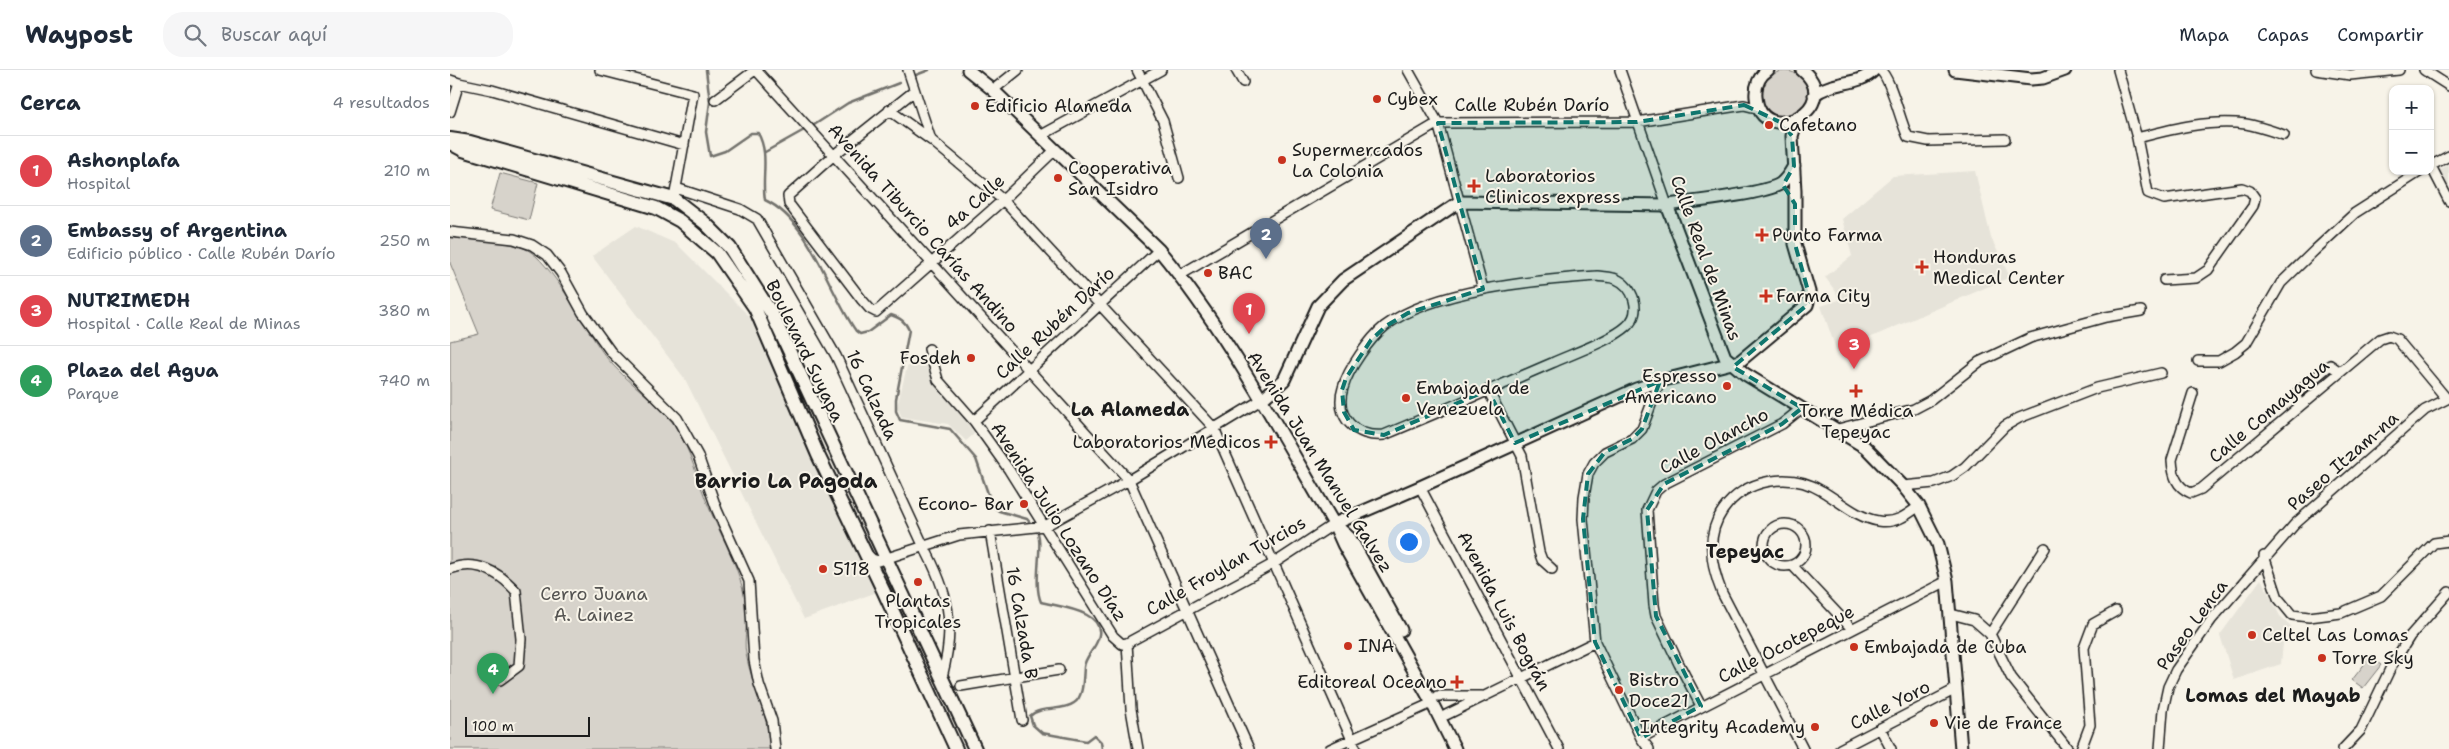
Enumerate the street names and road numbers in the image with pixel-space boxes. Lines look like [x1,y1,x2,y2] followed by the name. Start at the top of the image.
[1454,93,1610,117] street label: Calle Rubén Darío
[822,118,1024,338] street label: Avenida Tiburcio Carías Andino
[940,169,1010,235] street label: 4a Calle
[1665,172,1747,344] street label: Calle Real de Minas
[990,261,1120,385] street label: Calle Rubén Darío
[760,276,850,426] street label: Boulevard Suyapa
[841,346,903,444] street label: 16 Calzada
[1242,347,1398,577] street label: Avenida Juan Manuel Galvez
[2204,354,2334,468] street label: Calle Comayagua
[1655,402,1773,480] street label: Calle Olancho
[2282,406,2404,516] street label: Paseo Itzam-na
[985,418,1133,626] street label: Avenida Julio Lozano Díaz
[1142,510,1310,622] street label: Calle Froylan Turcios
[1452,527,1556,695] street label: Avenida Luis Bográn
[1000,565,1044,681] street label: 16 Calzada B
[2151,575,2233,675] street label: Paseo Lenca
[1714,599,1858,689] street label: Calle Ocotepeque
[1846,675,1934,735] street label: Calle Yoro

